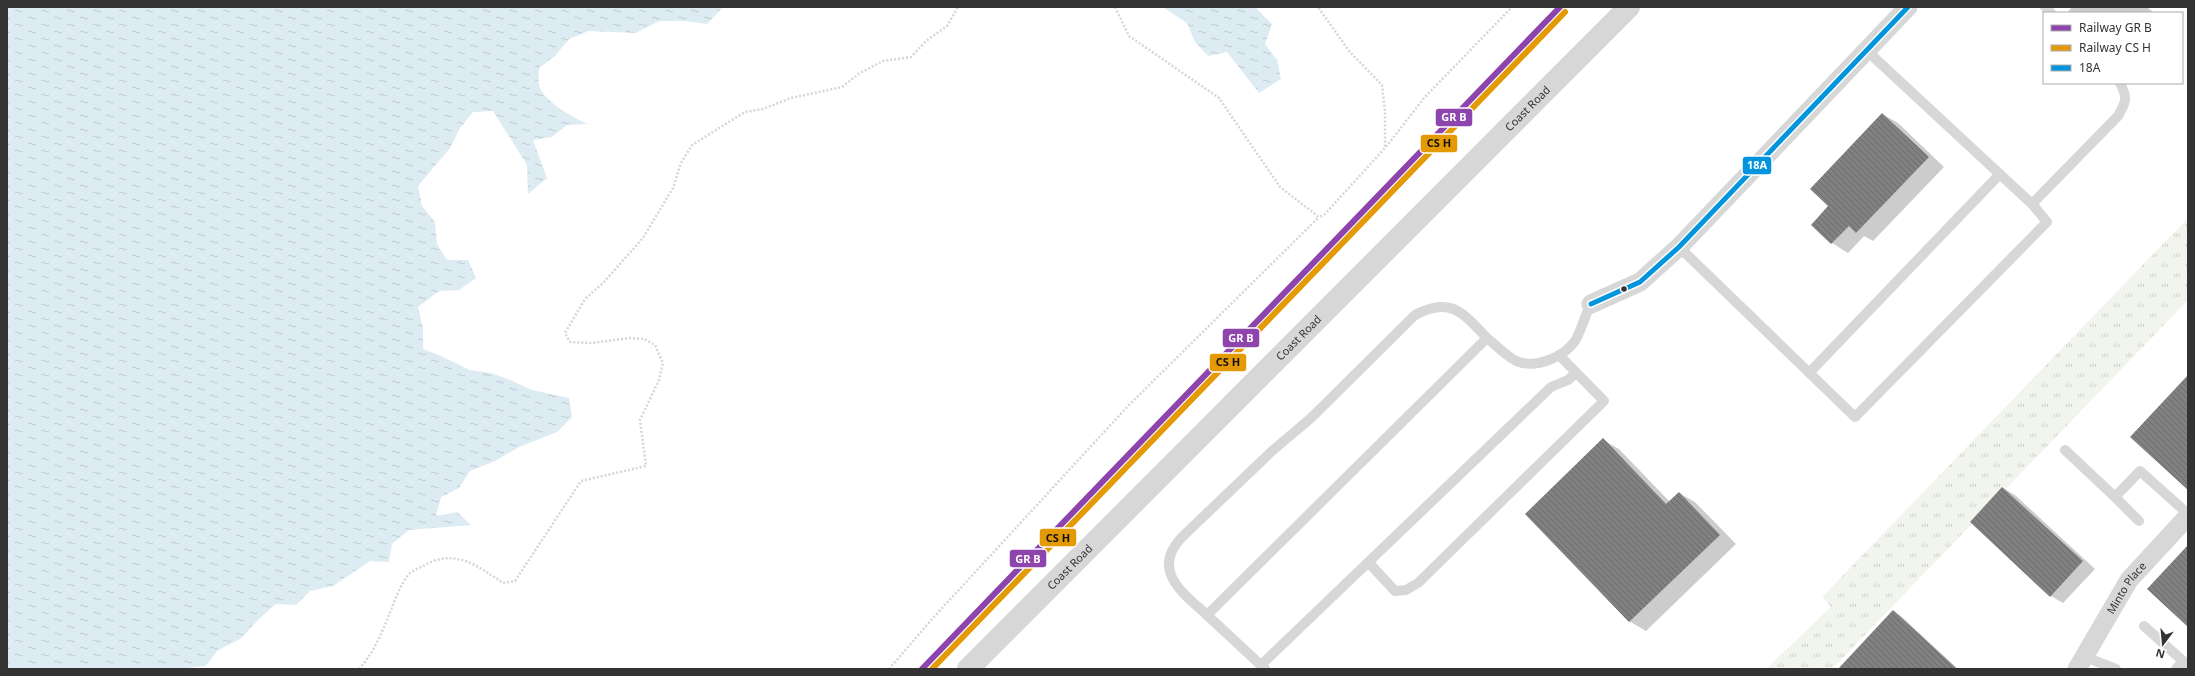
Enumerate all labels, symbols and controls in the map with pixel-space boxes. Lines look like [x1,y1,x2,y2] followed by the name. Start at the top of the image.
[2043,12,2183,84] legend
[2079,19,2152,36] text: Railway GR B
[2079,39,2151,56] text: Railway CS H
[2079,59,2101,76] text: 18A
[1501,82,1553,134] street label: Coast Road
[1435,108,1473,127] line badge: GR B
[1441,109,1467,124] text: GR B
[1420,134,1458,153] line badge: CS H
[1427,135,1451,150] text: CS H
[1742,156,1772,175] line badge: 18A
[1747,157,1767,172] text: 18A
[1619,284,1629,294] unlabelled marker
[1272,312,1324,363] street label: Coast Road
[1222,328,1260,348] line badge: GR B
[1228,330,1254,345] text: GR B
[1209,353,1247,372] line badge: CS H
[1216,354,1240,369] text: CS H
[1039,528,1077,547] line badge: CS H
[1046,530,1070,545] text: CS H
[1043,541,1095,593] street label: Coast Road
[1009,549,1047,568] line badge: GR B
[1015,551,1041,566] text: GR B
[2103,558,2149,617] street label: Minto Place
[2143,624,2183,664] north arrow
[2154,646,2166,663] text: N

